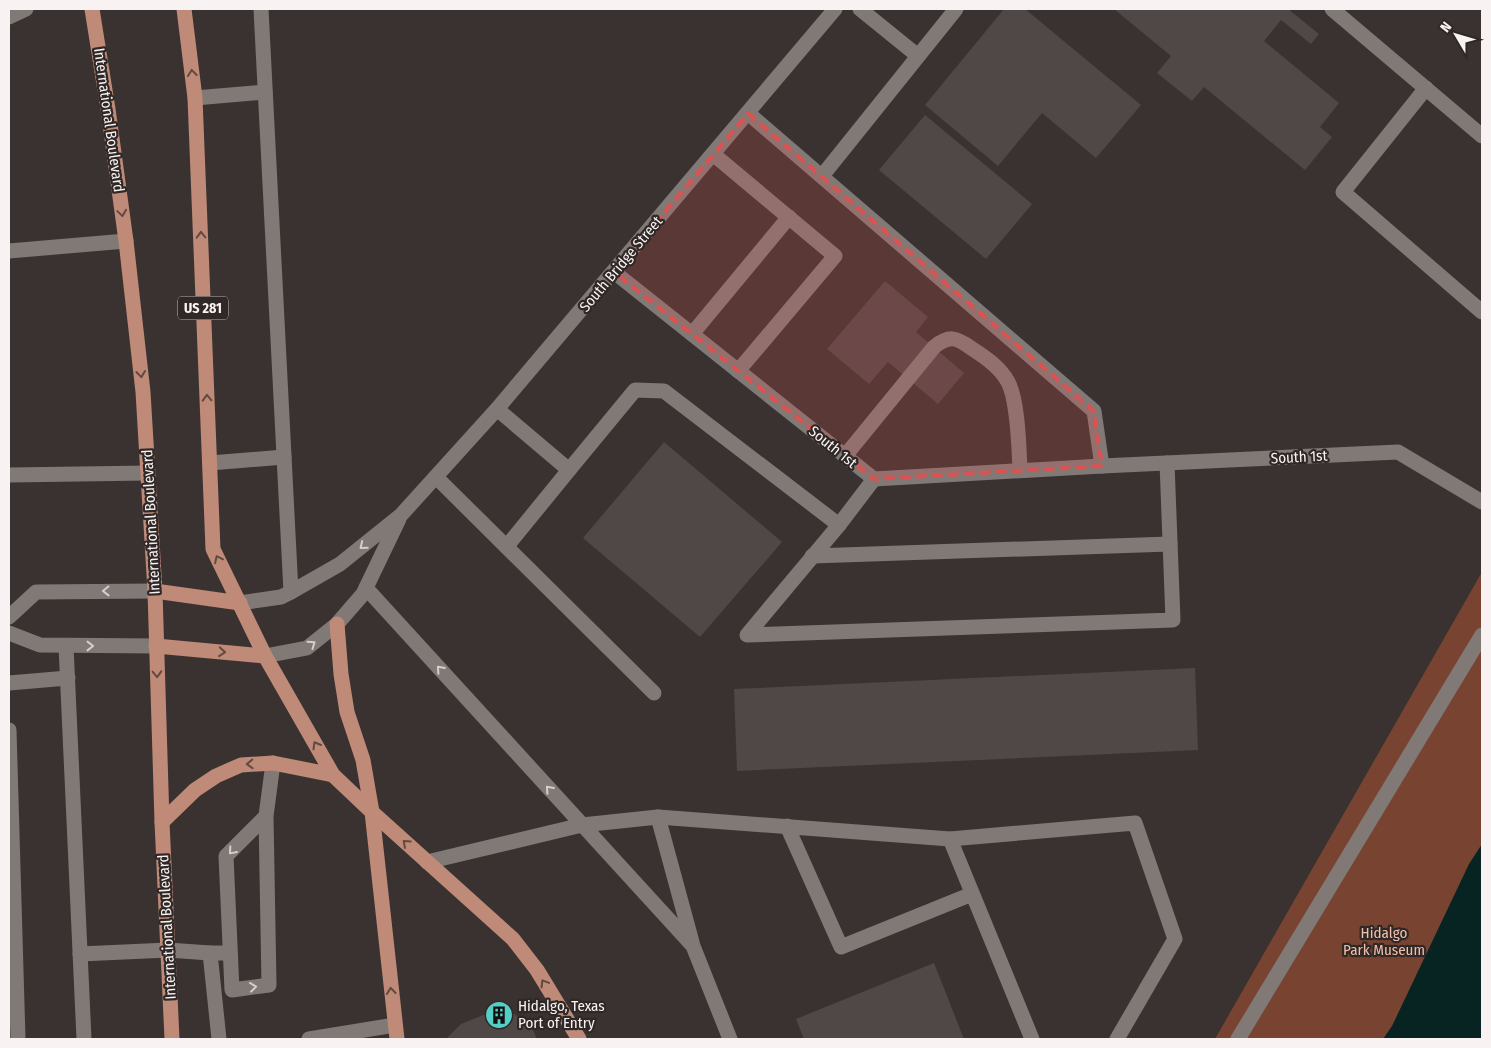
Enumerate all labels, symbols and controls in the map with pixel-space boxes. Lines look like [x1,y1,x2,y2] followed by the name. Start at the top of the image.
[1431,10,1481,60] north arrow
[1437,19,1455,36] text: N
[90,47,128,193] street label: International Boulevard
[187,69,198,77] one-way arrow
[116,209,127,217] one-way arrow
[576,212,666,316] street label: South Bridge Street
[195,231,206,239] one-way arrow
[178,296,228,320] road number: US 281
[135,371,146,379] one-way arrow
[202,393,212,401] one-way arrow
[805,422,861,472] street label: South 1st
[1270,447,1328,467] street label: South 1st
[138,449,164,595] street label: International Boulevard
[360,540,369,549] one-way arrow
[214,555,224,564] one-way arrow
[102,586,110,596] one-way arrow
[86,641,94,651] one-way arrow
[306,641,316,650] one-way arrow
[219,646,227,657] one-way arrow
[436,665,445,674] one-way arrow
[152,671,163,679] one-way arrow
[312,742,322,751] one-way arrow
[246,759,254,770] one-way arrow
[546,785,555,794] one-way arrow
[403,840,412,849] one-way arrow
[228,845,237,854] one-way arrow
[154,854,180,1000] street label: International Boulevard
[1343,924,1425,959] park label: Hidalgo Park Museum
[541,979,551,988] one-way arrow
[249,982,257,993] one-way arrow
[386,986,397,994] one-way arrow
[518,997,605,1032] place label: Hidalgo, Texas Port of Entry
[484,1000,514,1030] building icon: Hidalgo, Texas Port of Entry

